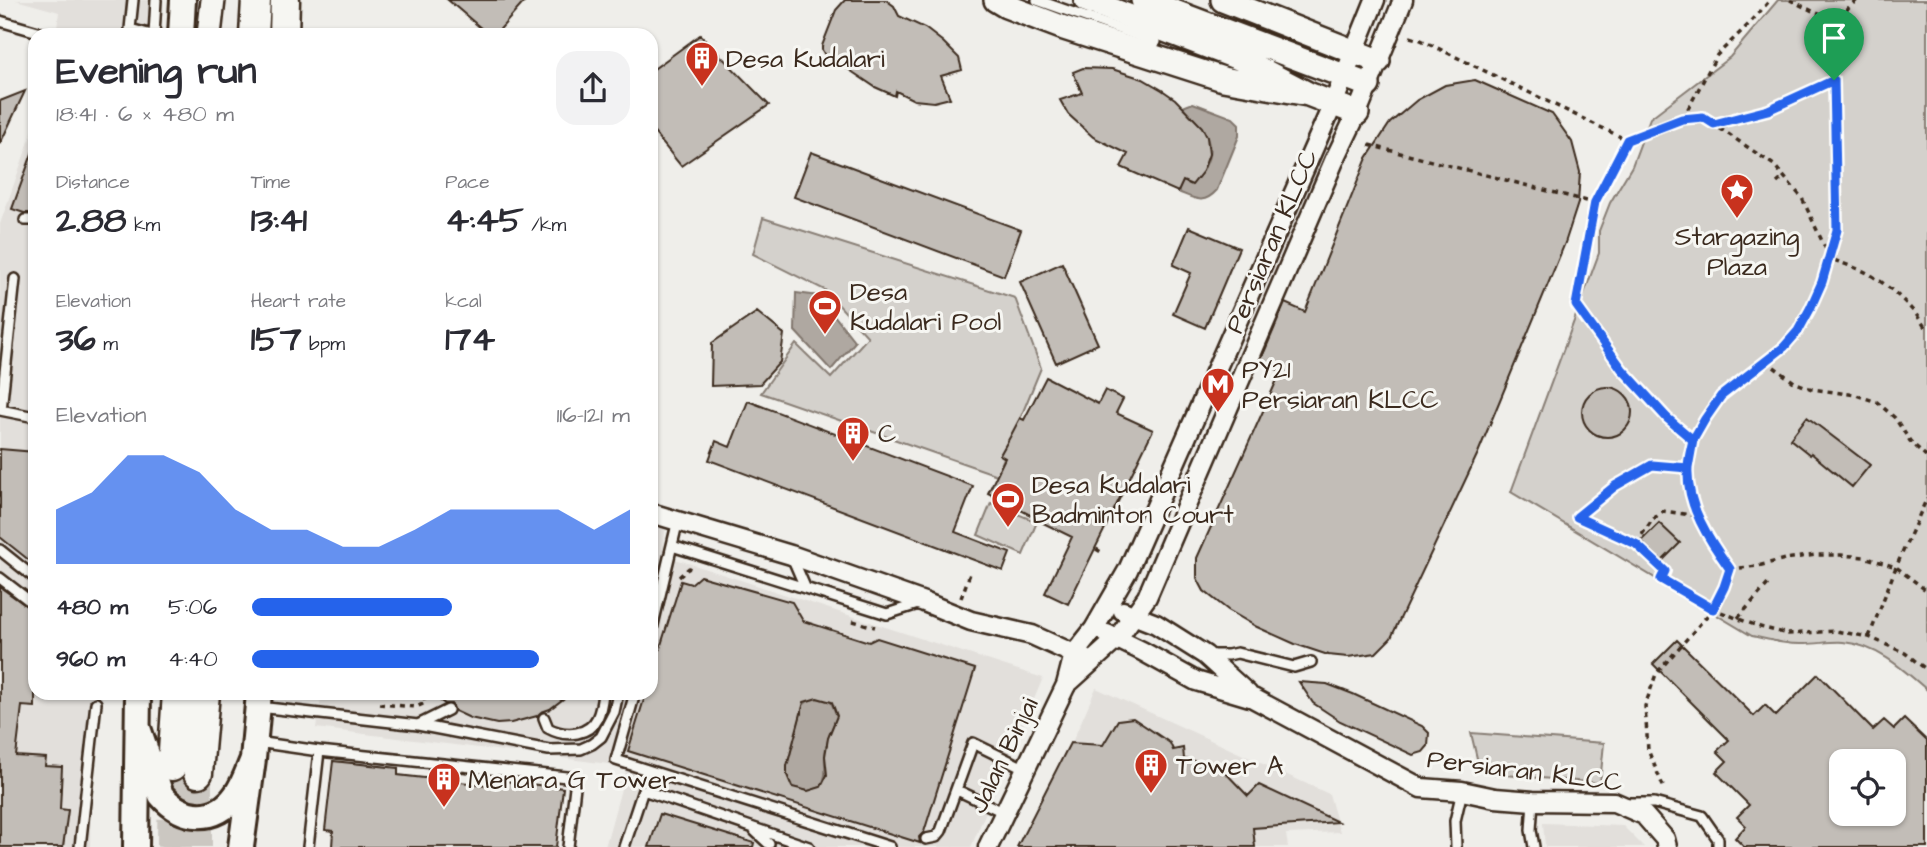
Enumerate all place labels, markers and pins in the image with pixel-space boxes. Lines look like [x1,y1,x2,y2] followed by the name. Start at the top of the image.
[1804,8,1864,80] pin
[683,39,721,88] building icon: Desa Kudalari
[726,41,885,77] place label: Desa Kudalari
[1718,171,1756,220] place icon: Stargazing Plaza
[1675,219,1799,285] place label: Stargazing Plaza
[850,274,1001,340] place label: Desa Kudalari Pool
[806,287,844,336] sports icon: Desa Kudalari Pool
[1242,352,1439,418] place label: PY21 Persiaran KLCC
[1199,365,1237,414] metro station icon: PY21 Persiaran KLCC
[834,414,872,463] building icon: C
[878,416,896,452] place label: C
[1032,467,1234,533] place label: Desa Kudalari Badminton Court
[989,480,1027,529] sports icon: Desa Kudalari Badminton Court
[1132,746,1170,795] building icon: Tower A
[1176,748,1284,784] place label: Tower A
[425,760,463,809] building icon: Menara G Tower
[468,762,676,798] place label: Menara G Tower

